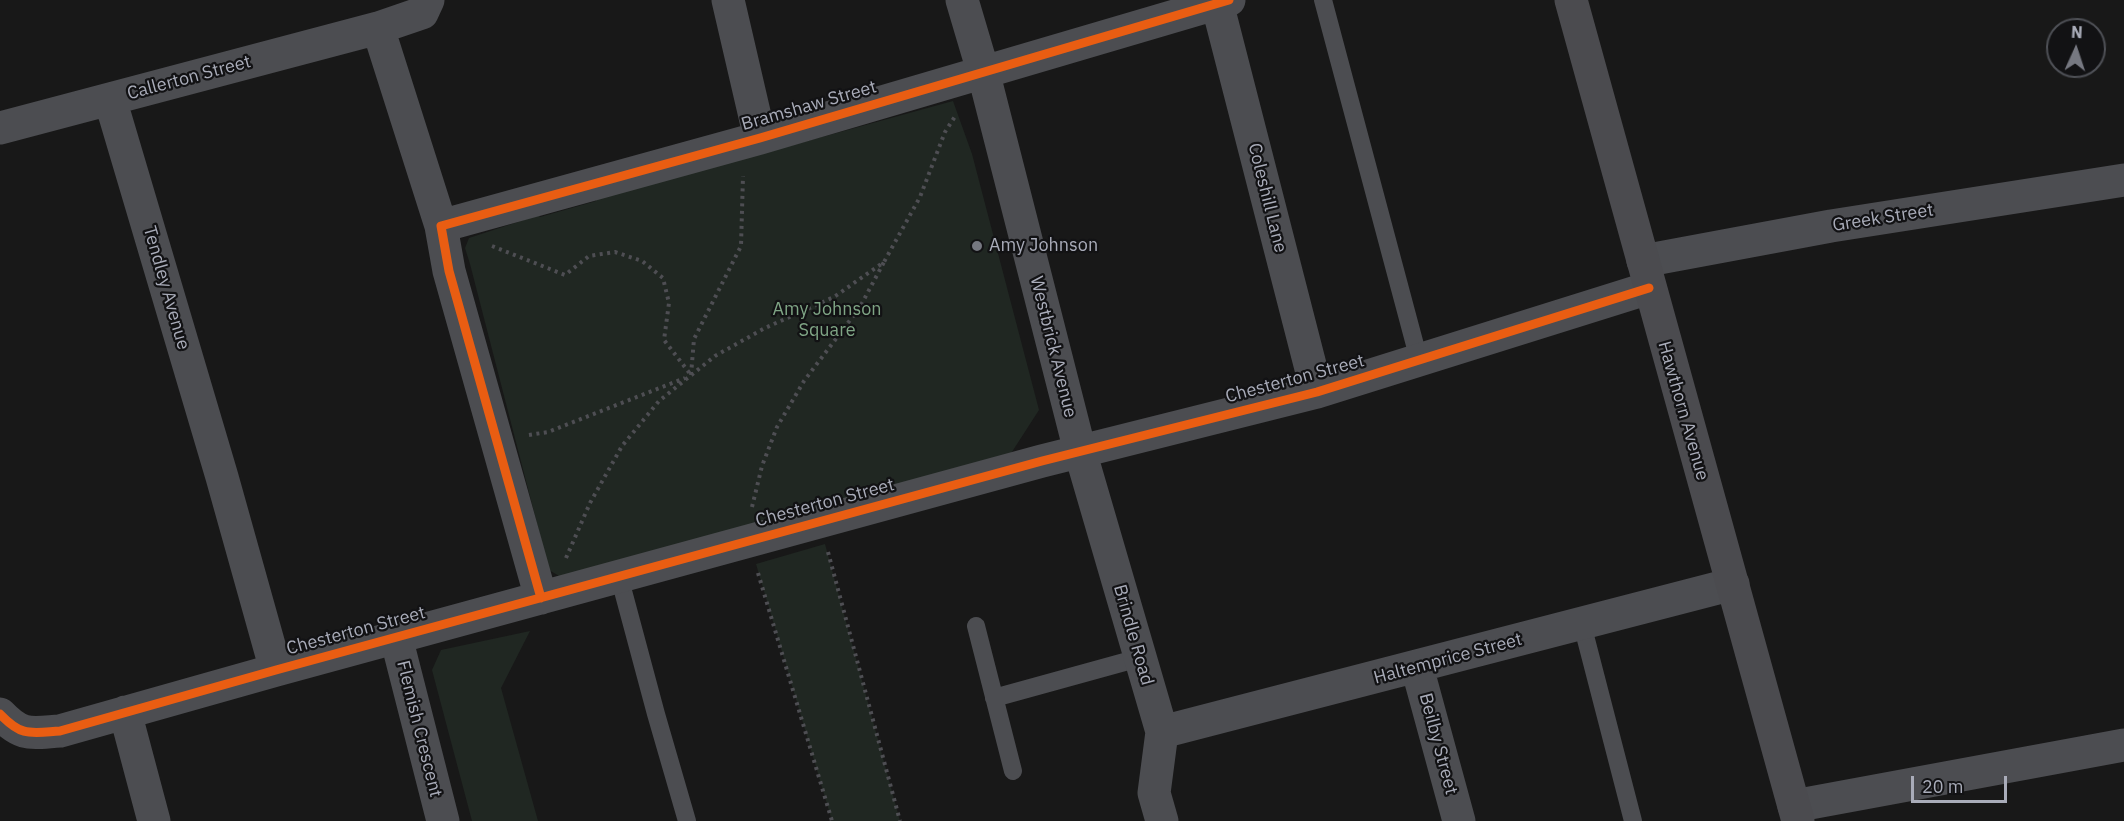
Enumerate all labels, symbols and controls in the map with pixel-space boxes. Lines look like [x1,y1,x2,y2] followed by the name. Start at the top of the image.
[2046,18,2106,78] north arrow
[2071,22,2083,42] text: N
[125,51,253,105] street label: Callerton Street
[739,76,879,136] street label: Bramshaw Street
[1243,141,1291,255] street label: Coleshill Lane
[1831,199,1935,237] street label: Greek Street
[138,224,194,352] street label: Tendley Avenue
[989,235,1098,257] place label: Amy Johnson
[970,239,984,253] marker: Amy Johnson
[1025,274,1081,420] street label: Westbrick Avenue
[772,299,882,342] park label: Amy Johnson Square
[1653,339,1713,483] street label: Hawthorn Avenue
[1223,350,1367,408] street label: Chesterton Street
[753,474,897,532] street label: Chesterton Street
[1108,582,1158,688] street label: Brindle Road
[284,602,428,660] street label: Chesterton Street
[1371,629,1525,689] street label: Haltemprice Street
[392,658,446,800] street label: Flemish Crescent
[1414,691,1462,797] street label: Beilby Street
[1914,764,2010,802] scale bar
[1922,775,1964,798] text: 20 m

